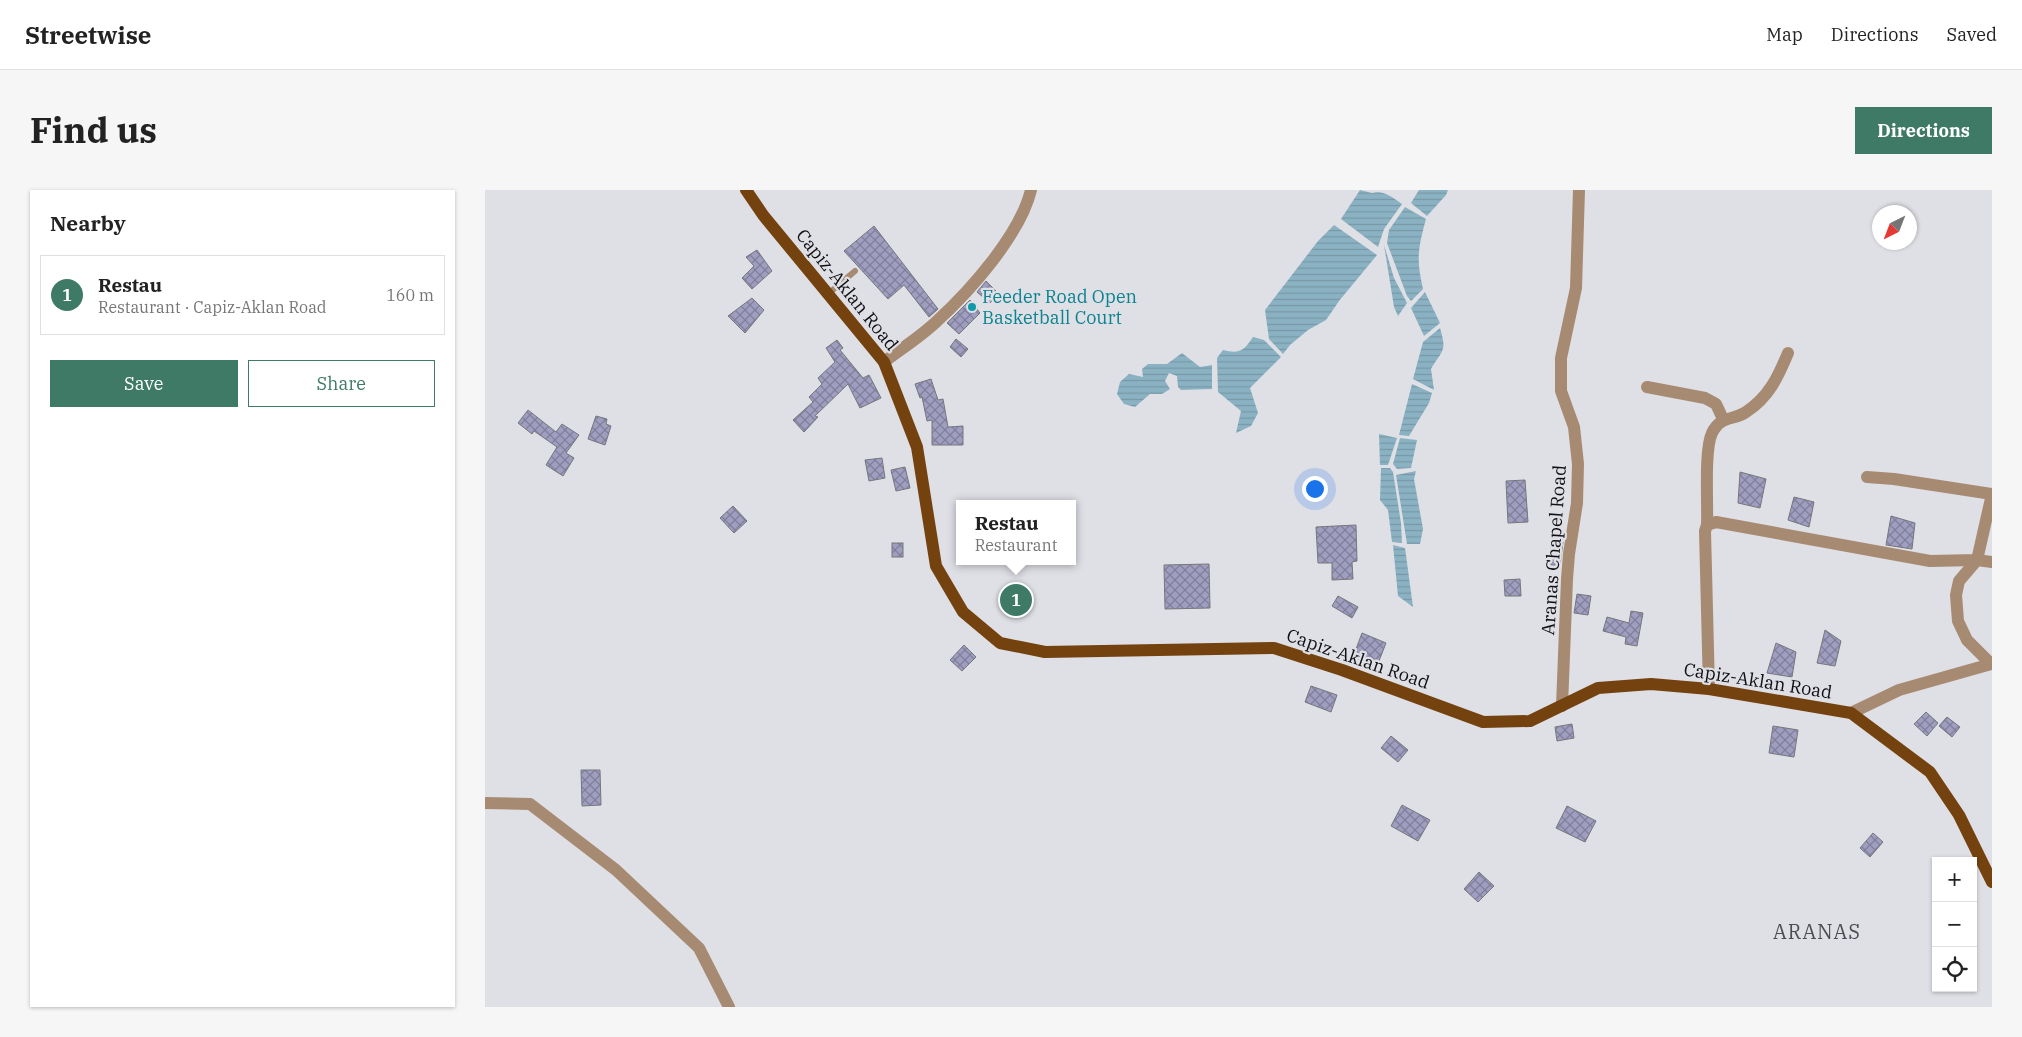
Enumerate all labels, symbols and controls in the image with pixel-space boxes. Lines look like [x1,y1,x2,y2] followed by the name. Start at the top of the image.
[25,19,151,51] text: Streetwise
[1766,23,1803,46] text: Map
[1831,23,1919,46] text: Directions
[1947,23,1997,46] text: Saved
[30,107,157,153] text: Find us
[1855,107,1992,154] button: Directions
[1872,205,1917,250] north arrow
[50,209,126,237] text: Nearby
[791,224,904,355] street label: Capiz-Aklan Road
[98,273,162,297] text: Restau
[62,285,72,305] text: 1
[386,285,434,305] text: 160 m
[982,285,1137,329] place label: Feeder Road Open Basketball Court
[98,297,327,317] text: Restaurant · Capiz-Aklan Road
[966,301,978,313] marker: Feeder Road Open Basketball Court
[50,360,238,407] button: Save
[248,360,435,407] button: Share
[1536,464,1571,636] street label: Aranas Chapel Road
[1302,476,1328,502] your location
[956,500,1076,565] popup
[975,511,1039,535] text: Restau
[975,535,1057,555] text: Restaurant
[1000,581,1032,619] pin: 1
[1284,623,1433,694] street label: Capiz-Aklan Road
[1682,657,1834,704] street label: Capiz-Aklan Road
[1932,857,1977,992] map controls
[1932,857,1977,902] button: +
[1932,902,1977,947] button: −
[1773,918,1861,945] district label: ARANAS
[1932,947,1977,992] button: locate

